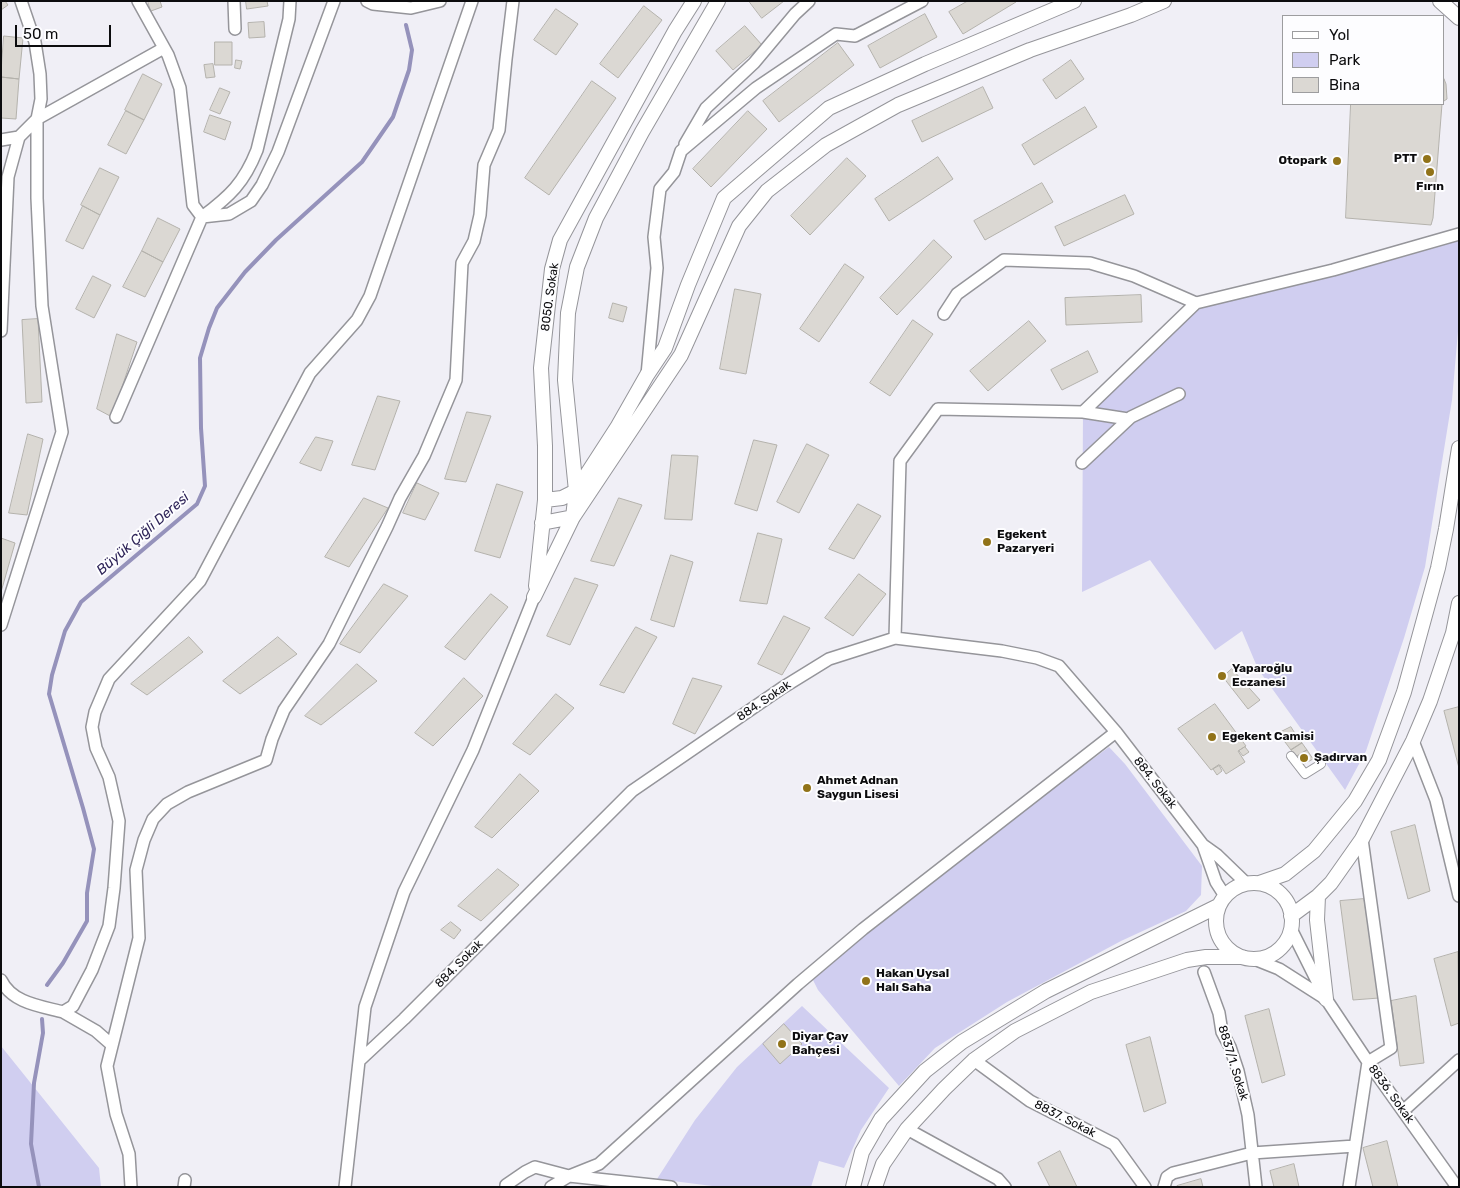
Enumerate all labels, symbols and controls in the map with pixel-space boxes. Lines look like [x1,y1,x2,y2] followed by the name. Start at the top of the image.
[18,15,114,47] scale bar
[1282,15,1445,105] legend
[23,25,58,43] text: 50 m
[1329,26,1350,44] text: Yol
[1329,51,1360,69] text: Park
[1329,76,1360,94] text: Bina
[1394,152,1417,166] place label: PTT
[1421,153,1433,165] marker: PTT
[1278,154,1327,168] place label: Otopark
[1331,155,1343,167] marker: Otopark
[1424,166,1436,178] marker: Fırın
[1416,180,1444,194] place label: Fırın
[538,262,562,332] street label: 8050. Sokak
[93,489,193,579] water label: Büyük Çiğli Deresi
[997,528,1054,556] place label: Egekent Pazaryeri
[981,536,993,548] marker: Egekent Pazaryeri
[1232,662,1292,690] place label: Yaparoğlu Eczanesi
[1216,670,1228,682] marker: Yaparoğlu Eczanesi
[734,678,794,724] street label: 884. Sokak
[1222,730,1314,744] place label: Egekent Camisi
[1206,731,1218,743] marker: Egekent Camisi
[1314,751,1367,765] place label: Şadırvan
[1298,752,1310,764] marker: Şadırvan
[1130,754,1180,812] street label: 884. Sokak
[817,774,899,802] place label: Ahmet Adnan Saygun Lisesi
[801,782,813,794] marker: Ahmet Adnan Saygun Lisesi
[432,937,486,991] street label: 884. Sokak
[876,967,949,995] place label: Hakan Uysal Halı Saha
[860,975,872,987] marker: Hakan Uysal Halı Saha
[1215,1024,1251,1102] street label: 8837/1. Sokak
[792,1030,848,1058] place label: Diyar Çay Bahçesi
[776,1038,788,1050] marker: Diyar Çay Bahçesi
[1365,1062,1417,1126] street label: 8836. Sokak
[1032,1097,1098,1141] street label: 8837. Sokak

